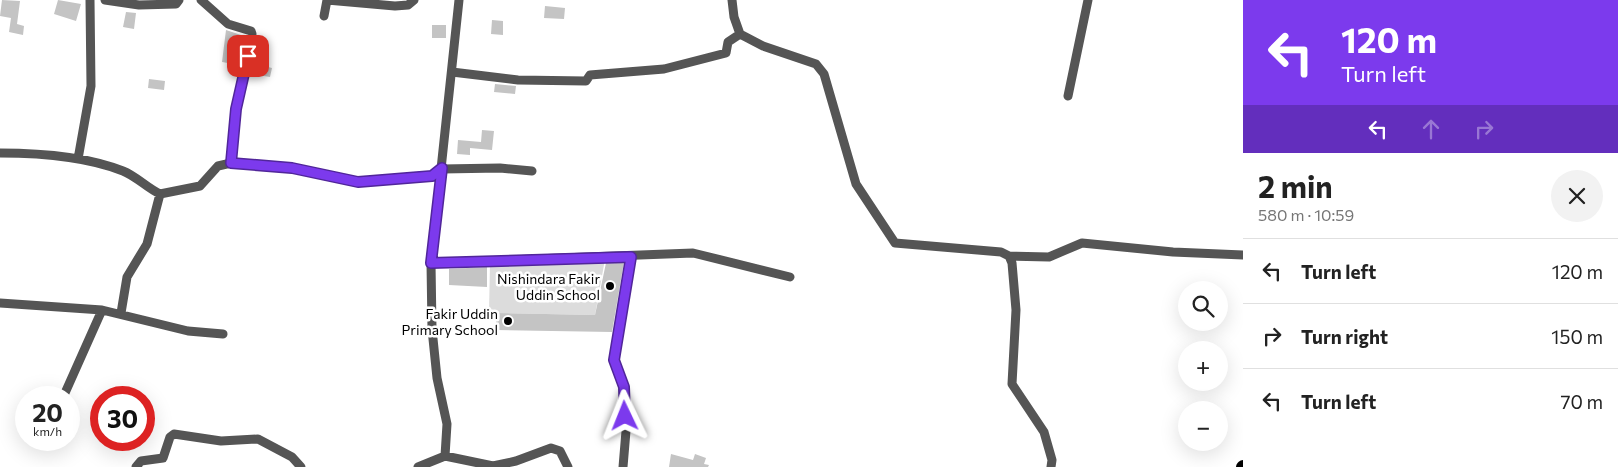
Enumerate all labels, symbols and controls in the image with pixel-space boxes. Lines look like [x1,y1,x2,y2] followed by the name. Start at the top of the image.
[1341,17,1437,60] text: 120 m
[1258,20,1323,85] icon: left
[227,35,269,77] pin
[234,42,262,70] icon: arrive
[1341,60,1426,87] text: Turn left
[1364,115,1392,143] icon: left
[1417,115,1445,143] icon: ahead
[1470,115,1498,143] icon: right
[1258,167,1333,204] text: 2 min
[1551,170,1603,222] button: close
[1258,205,1354,224] text: 580 m · 10:59
[1258,257,1286,285] icon: left
[1301,260,1376,283] text: Turn left
[1552,260,1603,283] text: 120 m
[497,270,600,303] place label: Nishindara Fakir Uddin School
[604,280,616,292] marker: Nishindara Fakir Uddin School
[1178,281,1228,451] map controls
[1178,281,1228,331] button: search
[402,305,498,338] place label: Fakir Uddin Primary School
[502,315,514,327] marker: Fakir Uddin Primary School
[1258,322,1286,350] icon: right
[1301,325,1388,348] text: Turn right
[1551,325,1603,348] text: 150 m
[1178,341,1228,391] button: +
[90,386,155,451] speed limit sign: 30
[1258,387,1286,415] icon: left
[598,389,650,441] position arrow
[1301,390,1376,413] text: Turn left
[1560,390,1603,413] text: 70 m
[32,397,63,427] text: 20
[1178,401,1228,451] button: −
[33,424,62,438] text: km/h

